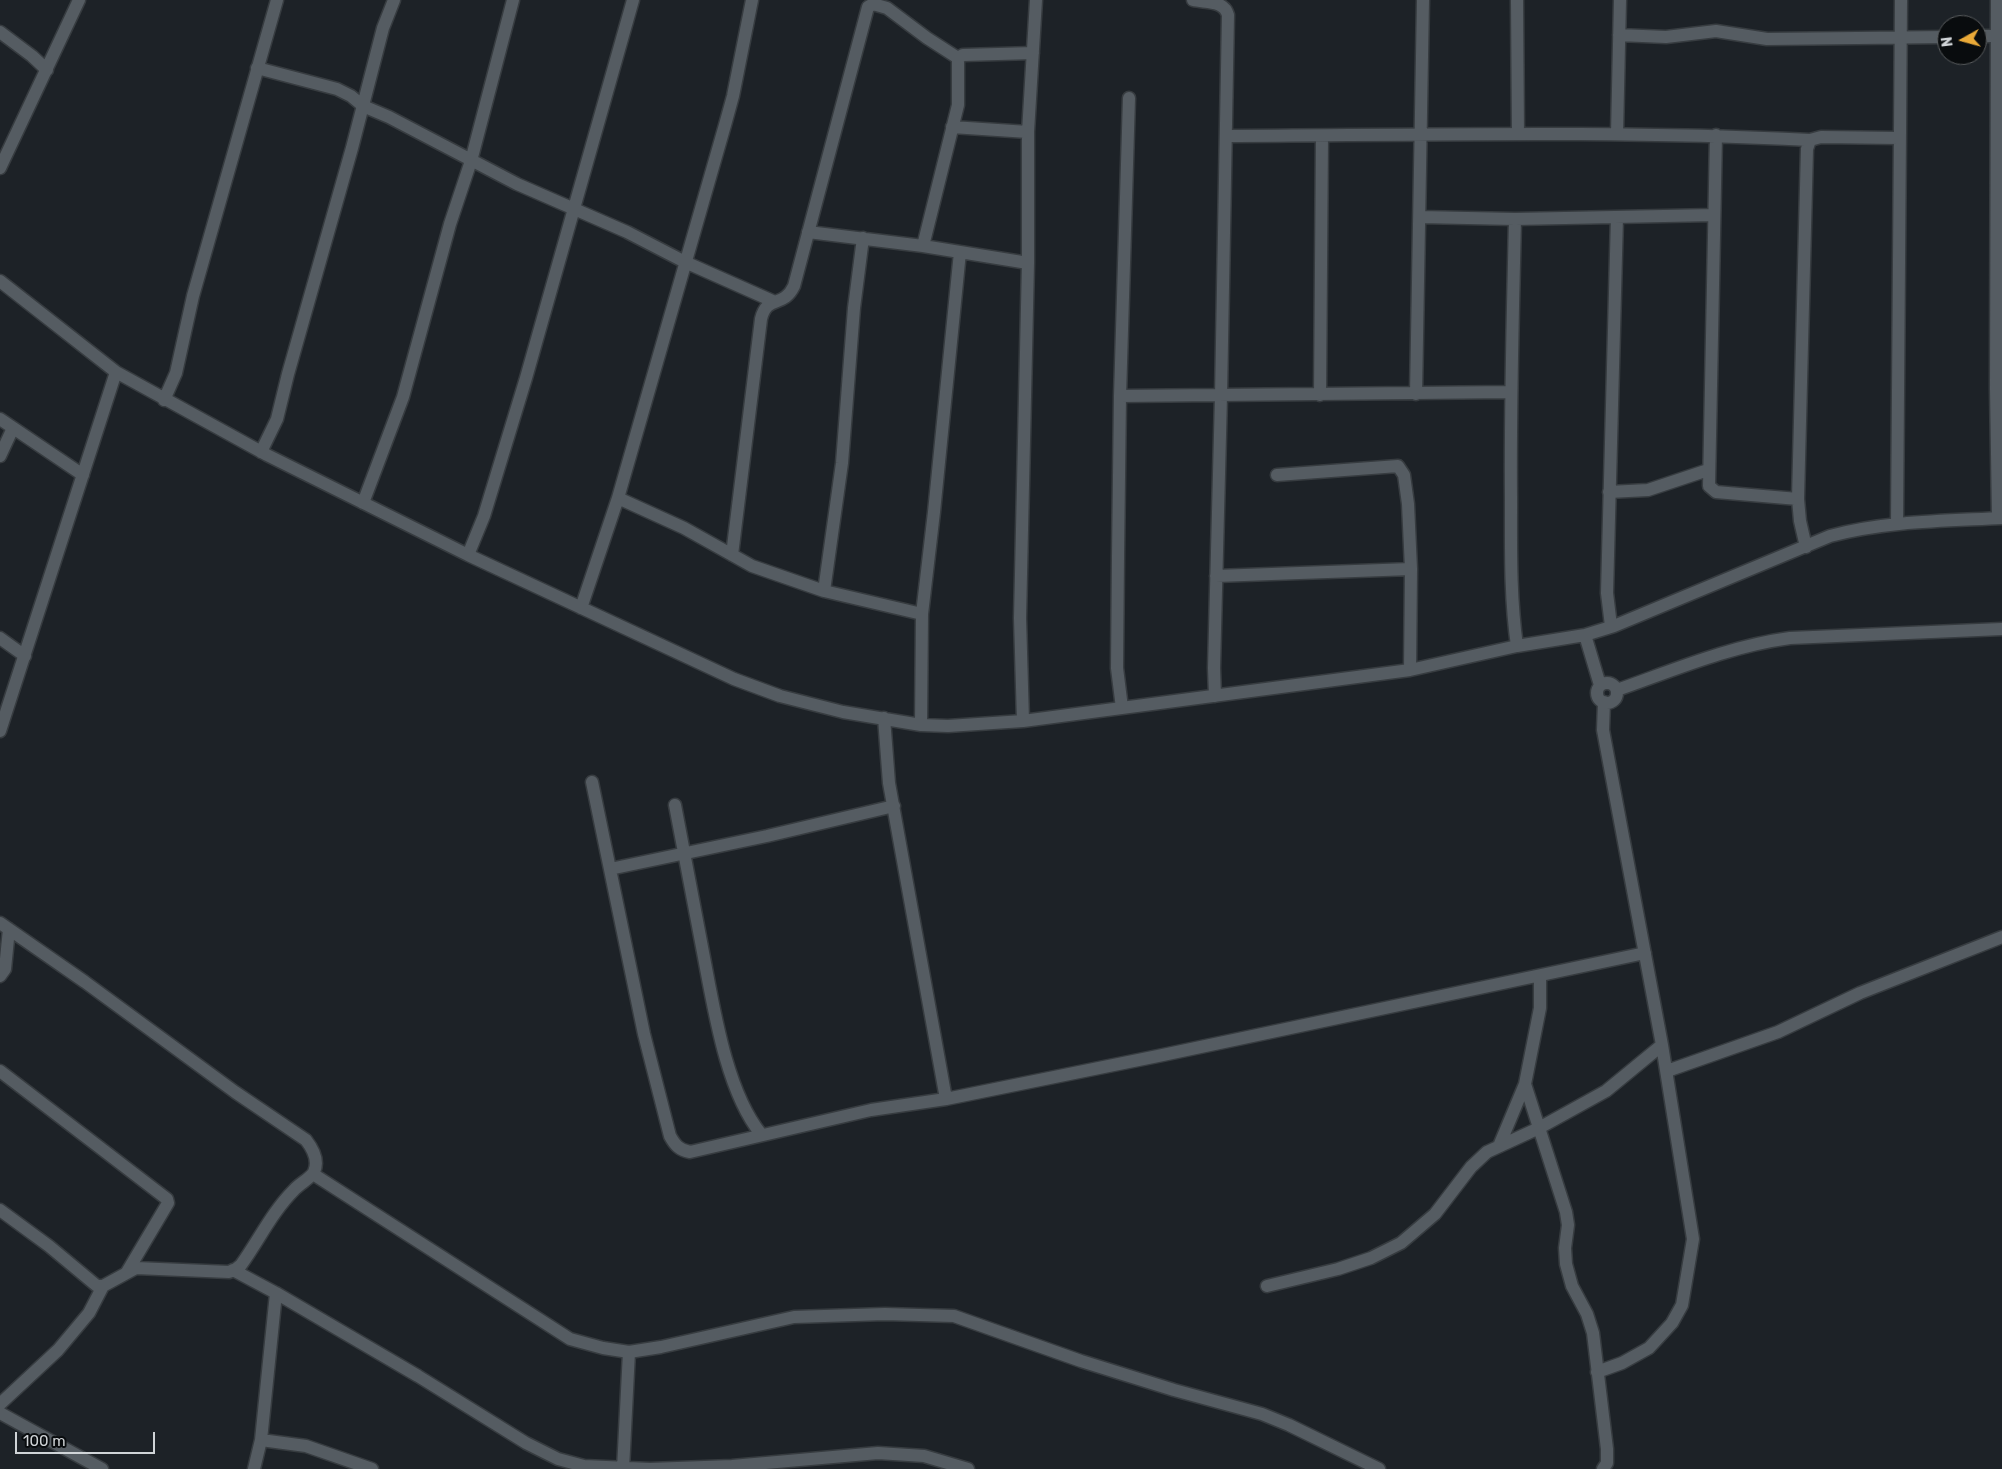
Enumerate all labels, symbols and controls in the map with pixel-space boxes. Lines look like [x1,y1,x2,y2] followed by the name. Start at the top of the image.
[1937,15,1987,65] north arrow
[1939,36,1957,48] text: N
[18,1422,158,1454] scale bar
[23,1432,65,1450] text: 100 m

